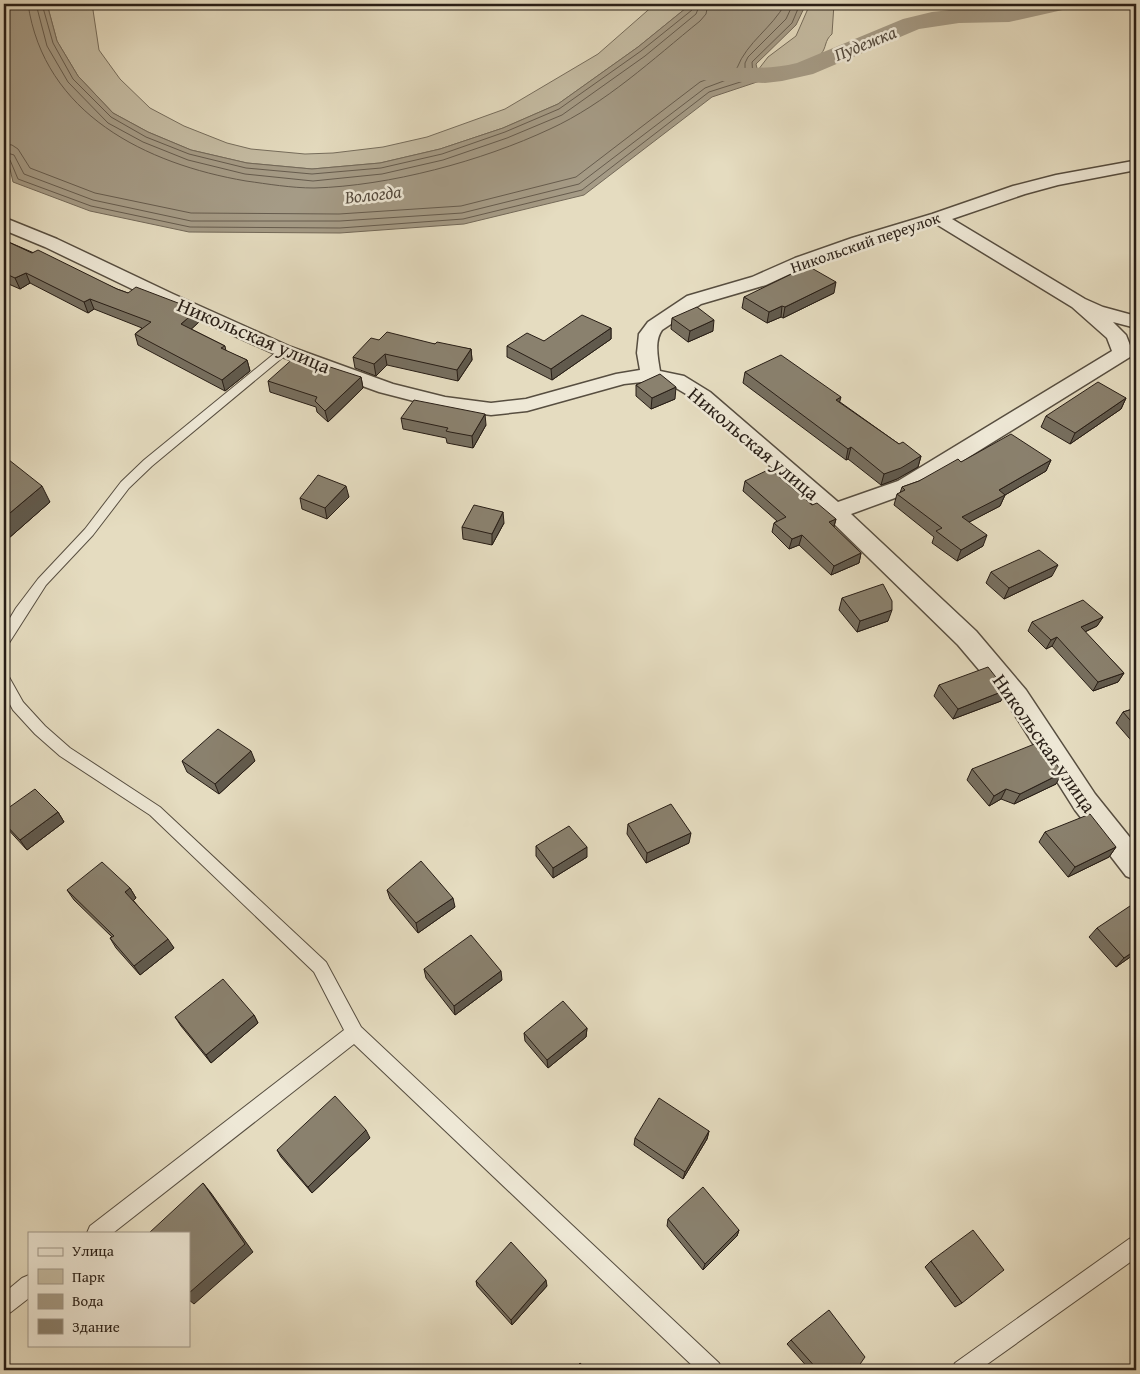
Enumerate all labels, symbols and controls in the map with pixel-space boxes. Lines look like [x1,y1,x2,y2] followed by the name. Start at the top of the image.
[830,18,901,68] water label: Пудежка
[342,178,403,210] water label: Вологда
[787,205,944,279] street label: Никольский переулок
[173,290,335,381] street label: Никольская улица
[682,379,826,507] street label: Никольская улица
[986,668,1104,819] street label: Никольская улица
[28,1232,190,1346] legend
[72,1240,115,1261] text: Улица
[72,1266,105,1287] text: Парк
[72,1290,104,1311] text: Вода
[72,1316,120,1337] text: Здание

